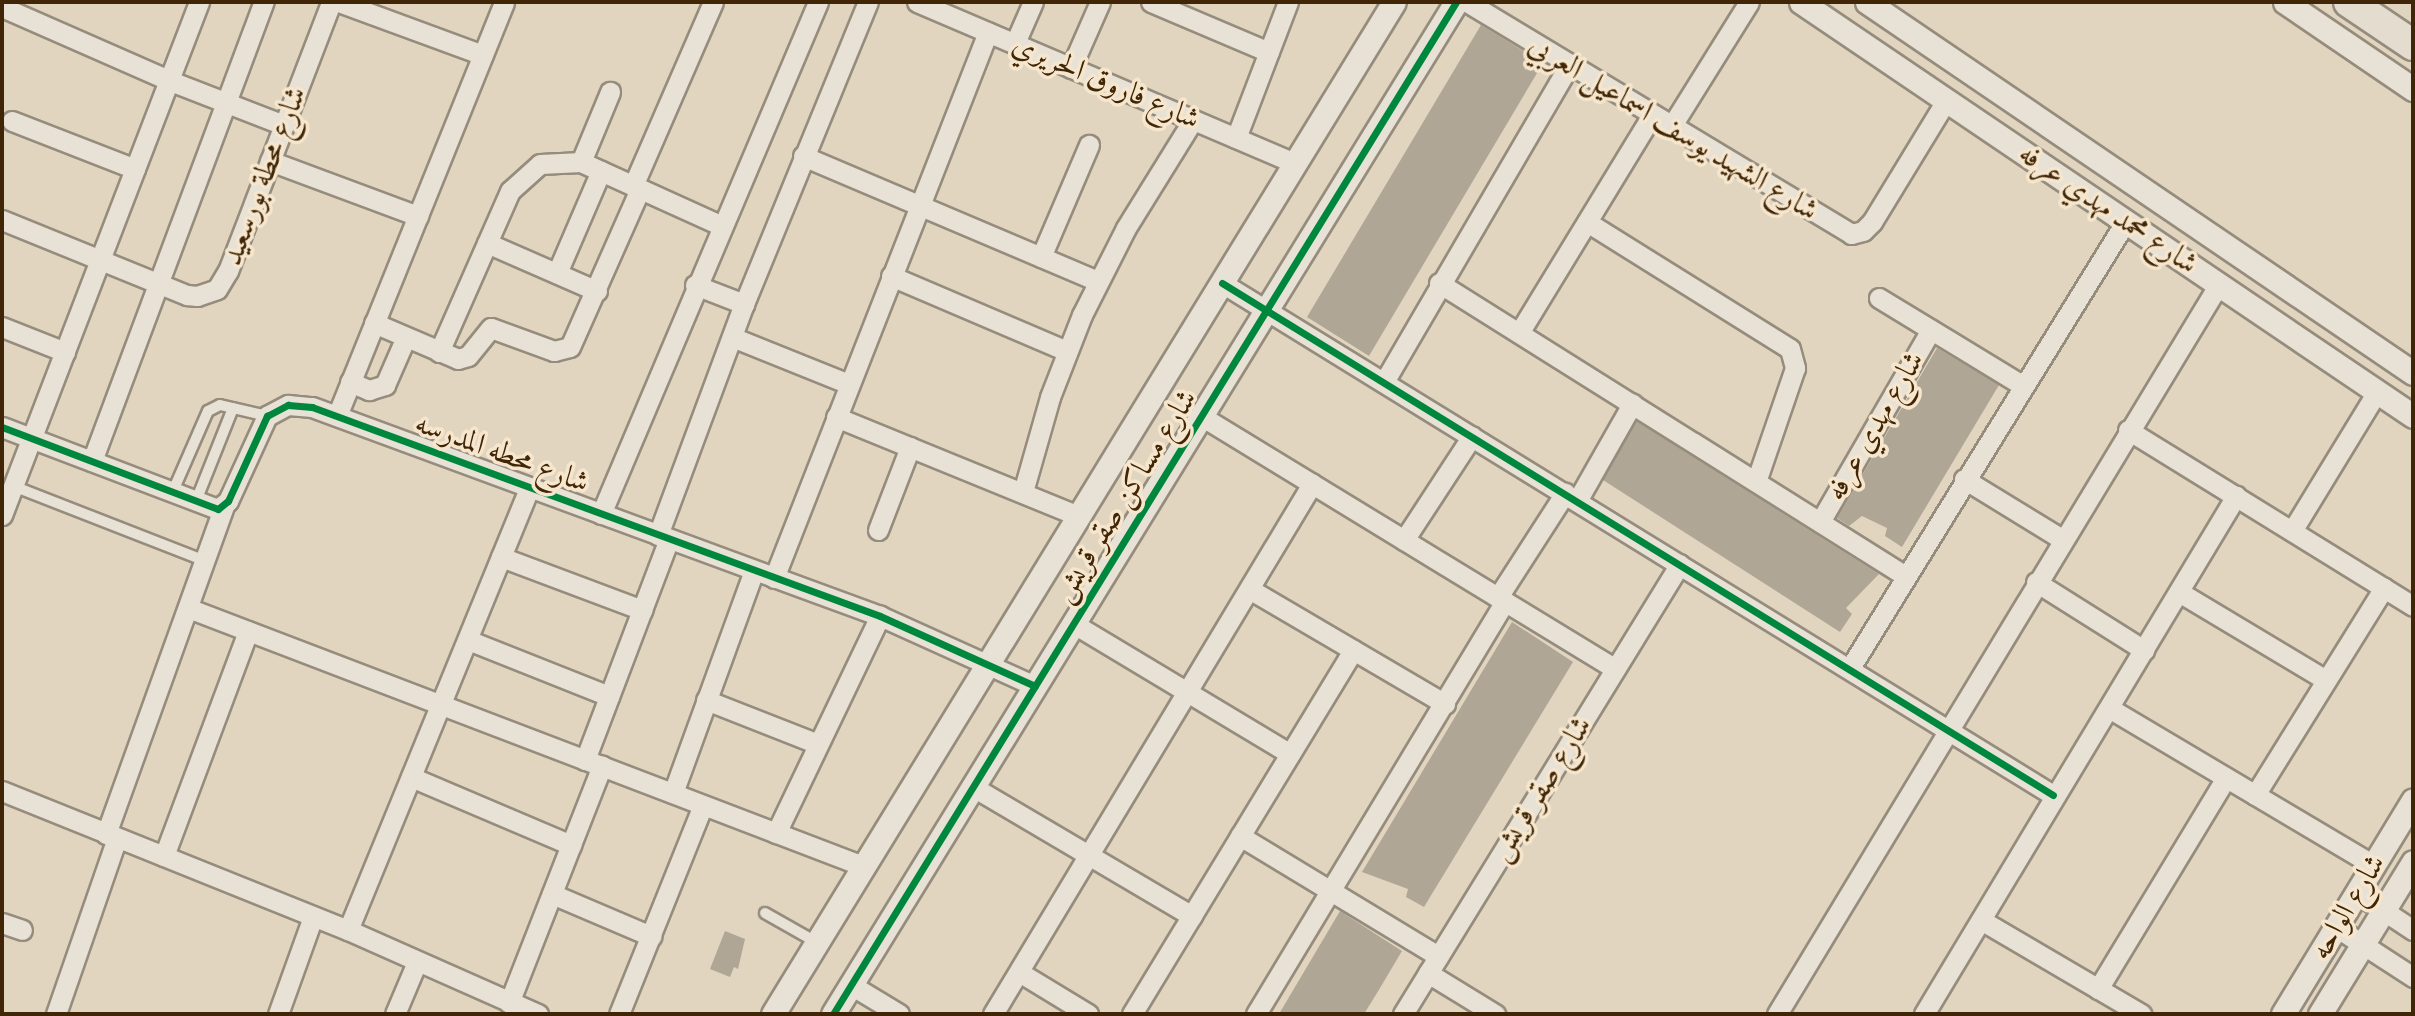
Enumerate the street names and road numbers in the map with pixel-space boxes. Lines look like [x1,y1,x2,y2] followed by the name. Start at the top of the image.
[1007,26,1205,138] street label: شارع فاروق الحريري
[1522,27,1824,229] street label: شارع الشهيد يوسف اسماعيل العربي
[213,82,315,270] street label: شارع محطة بورسعيد
[2011,136,2205,282] street label: شارع محمد مهدي عرفه
[1818,345,1932,507] street label: شارع مهدي عرفه
[1045,383,1205,609] street label: شارع مساكن صقر قريش
[410,405,594,501] street label: شارع محطه المدرسه
[1482,710,1600,868] street label: شارع صقر قريش
[2303,848,2393,966] street label: شارع الواحه

